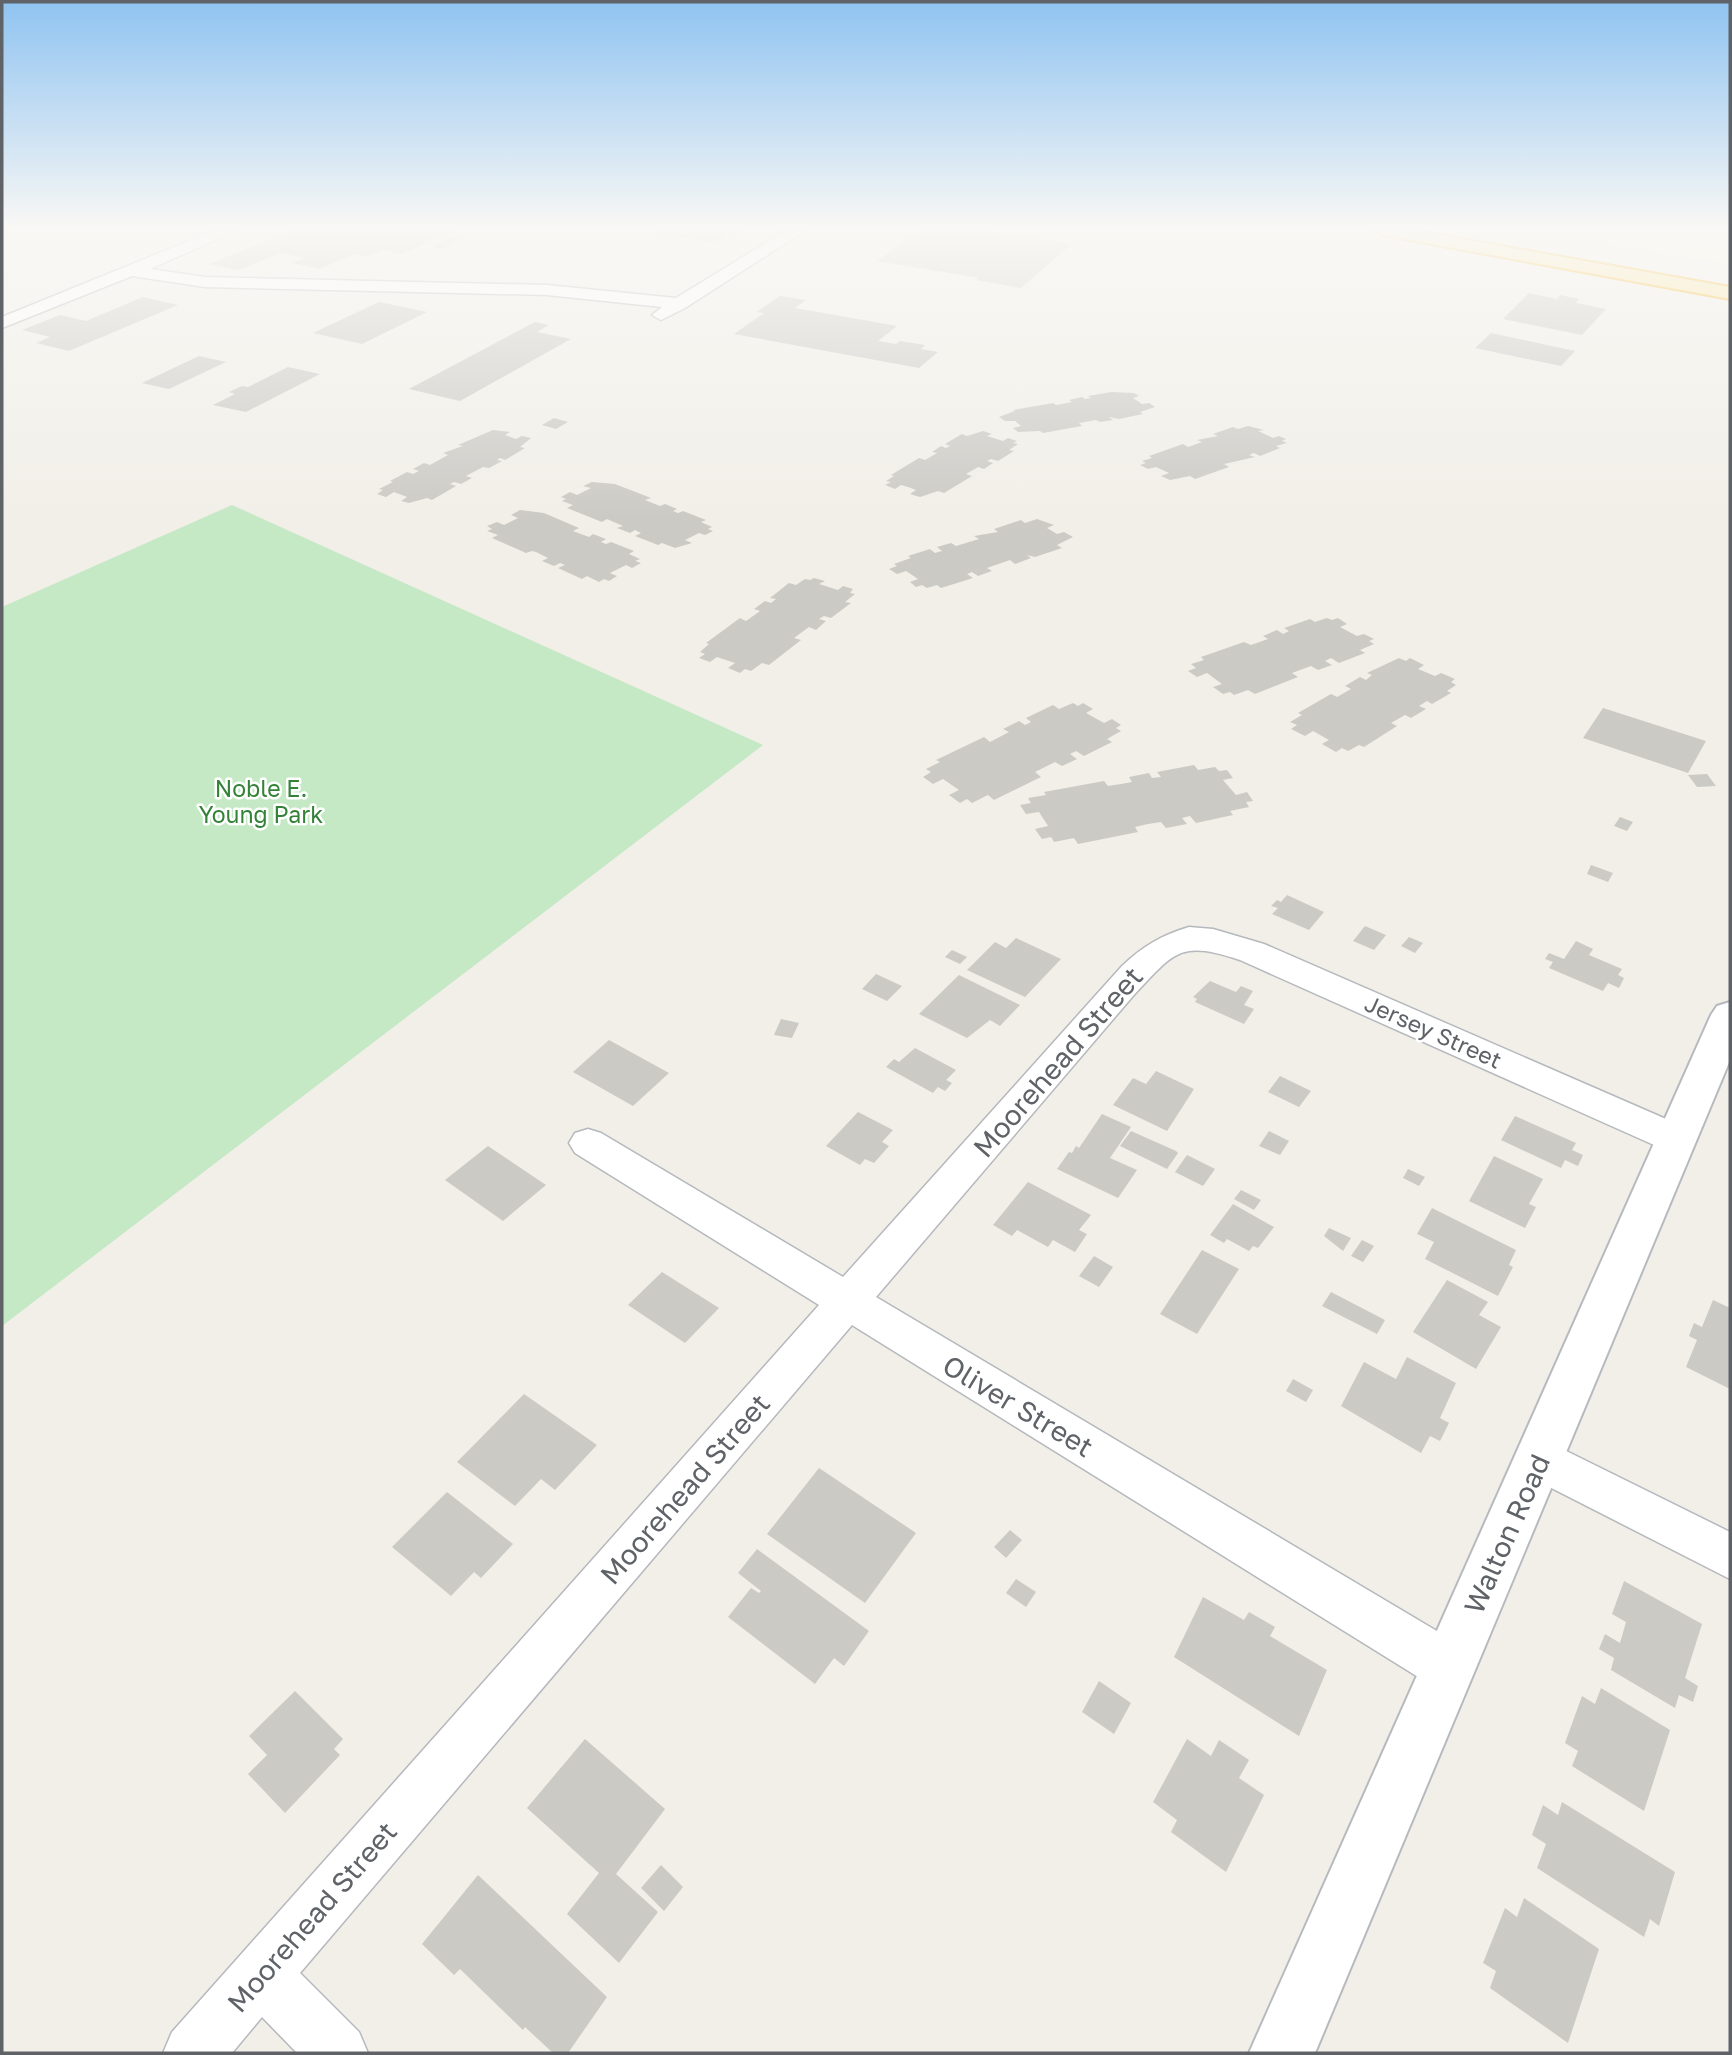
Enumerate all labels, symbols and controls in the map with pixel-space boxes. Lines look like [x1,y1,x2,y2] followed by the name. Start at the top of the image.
[199,774,323,828] park label: Noble E. Young Park
[966,960,1149,1163] street label: Moorehead Street
[1361,988,1506,1074] street label: Jersey Street
[937,1348,1099,1463] street label: Oliver Street
[593,1387,776,1590] street label: Moorehead Street
[1457,1449,1556,1619] street label: Walton Road
[220,1815,403,2018] street label: Moorehead Street

